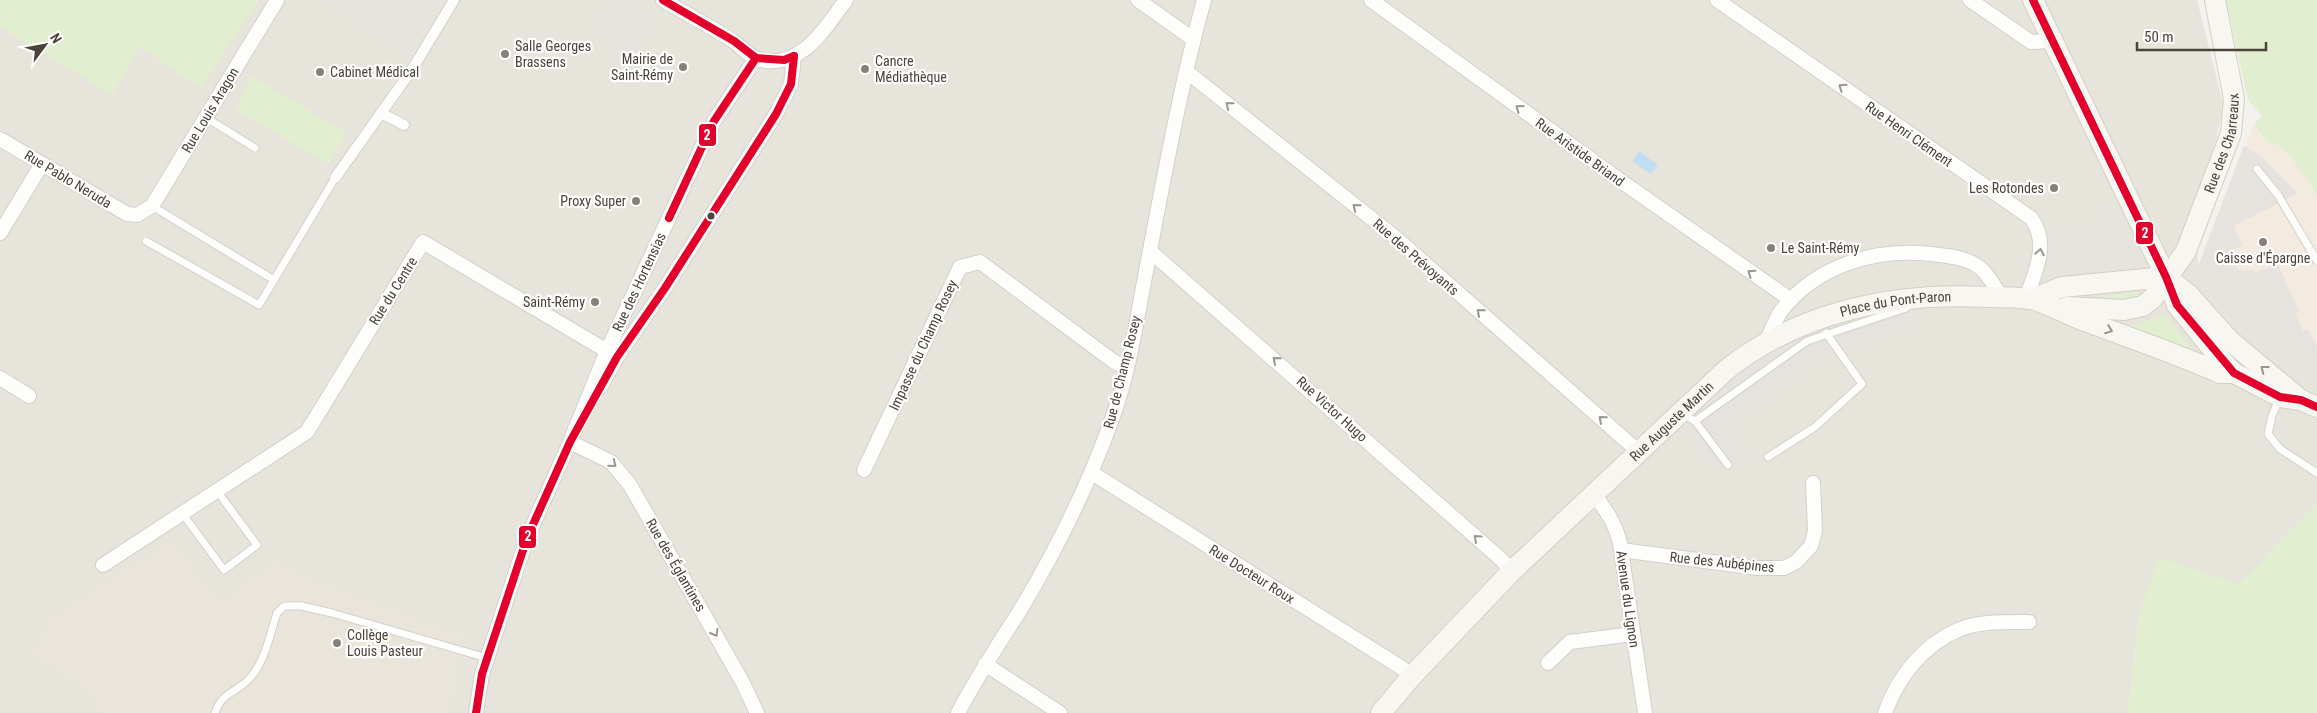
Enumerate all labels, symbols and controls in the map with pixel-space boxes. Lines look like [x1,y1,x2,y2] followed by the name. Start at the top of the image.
[20,20,70,70] north arrow
[2137,20,2266,52] scale bar
[2144,28,2174,46] text: 50 m
[47,30,65,46] text: N
[515,38,591,70] place label: Salle Georges Brassens
[499,48,511,60] marker: Salle Georges Brassens
[611,51,673,83] place label: Mairie de Saint-Rémy
[875,53,947,85] place label: Cancre Médiathèque
[677,61,689,73] marker: Mairie de Saint-Rémy
[859,63,871,75] marker: Cancre Médiathèque
[178,64,242,156] street label: Rue Louis Aragon
[330,64,419,80] place label: Cabinet Médical
[314,66,326,78] marker: Cabinet Médical
[1838,84,1847,93] one-way arrow
[2201,92,2242,195] street label: Rue des Charreaux
[1862,98,1956,170] street label: Rue Henri Clément
[1226,102,1235,111] one-way arrow
[1515,105,1525,114] one-way arrow
[1533,115,1627,189] street label: Rue Aristide Briand
[698,123,717,147] line badge: 2
[703,127,711,143] text: 2
[22,147,114,211] street label: Rue Pablo Neruda
[1969,180,2044,196] place label: Les Rotondes
[2048,182,2060,194] marker: Les Rotondes
[560,193,626,209] place label: Proxy Super
[630,195,642,207] marker: Proxy Super
[1353,203,1362,212] one-way arrow
[706,211,716,221] unlabelled marker
[1370,216,1462,298] street label: Rue des Prévoyants
[2135,221,2154,245] line badge: 2
[2141,225,2149,241] text: 2
[609,230,669,334] street label: Rue des Hortensias
[2257,236,2269,248] marker: Caisse d'Épargne
[1781,240,1860,256] place label: Le Saint-Rémy
[1765,242,1777,254] marker: Le Saint-Rémy
[2034,247,2044,256] one-way arrow
[2216,249,2311,266] place label: Caisse d'Épargne
[366,254,420,328] street label: Rue du Centre
[1748,270,1757,279] one-way arrow
[886,277,960,413] street label: Impasse du Champ Rosey
[1838,288,1951,320] street label: Place du Pont-Paron
[523,294,585,310] place label: Saint-Rémy
[589,296,601,308] marker: Saint-Rémy
[1477,309,1486,318] one-way arrow
[1100,314,1144,430] street label: Rue de Champ Rosey
[2105,324,2113,334] one-way arrow
[1273,357,1282,366] one-way arrow
[2261,367,2270,375] one-way arrow
[1293,373,1371,445] street label: Rue Victor Hugo
[1626,378,1717,464] street label: Rue Auguste Martin
[1599,416,1608,425] one-way arrow
[607,459,616,467] one-way arrow
[643,515,710,614] street label: Rue des Églantines
[518,525,537,549] line badge: 2
[524,528,532,544] text: 2
[1473,534,1482,543] one-way arrow
[1206,541,1298,607] street label: Rue Docteur Roux
[1613,549,1643,649] street label: Avenue du Lignon
[1669,549,1775,575] street label: Rue des Aubépines
[347,627,423,659] place label: Collège Louis Pasteur
[708,628,718,637] one-way arrow
[331,637,343,649] marker: Collège Louis Pasteur

